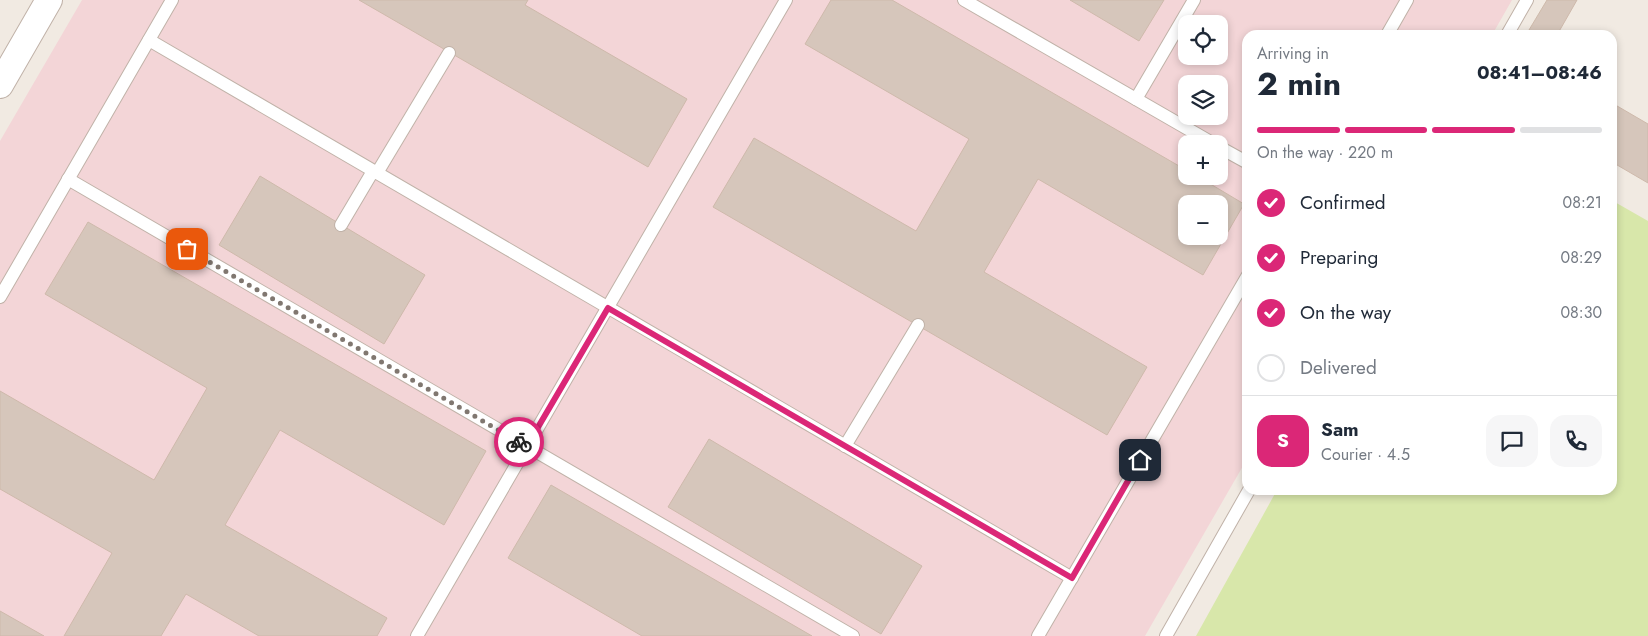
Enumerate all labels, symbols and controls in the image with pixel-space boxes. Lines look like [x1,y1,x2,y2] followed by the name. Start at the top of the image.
[1178,15,1228,245] map controls
[1178,15,1228,65] button: locate
[1257,42,1329,65] text: Arriving in
[1477,59,1602,86] text: 08:41–08:46
[1257,61,1341,107] text: 2 min
[1178,75,1228,125] button: layers
[1178,135,1228,185] button: +
[1257,141,1393,164] text: On the way · 220 m
[1257,189,1285,217] icon: check
[1300,189,1386,216] text: Confirmed
[1563,191,1602,214] text: 08:21
[1178,195,1228,245] button: −
[166,228,208,270] pin
[173,235,201,263] icon: bag
[1257,244,1285,272] icon: check
[1300,244,1378,271] text: Preparing
[1561,246,1602,269] text: 08:29
[1257,299,1285,327] icon: check
[1300,299,1391,326] text: On the way
[1561,301,1602,324] text: 08:30
[1300,354,1377,381] text: Delivered
[1486,415,1538,467] button: chat
[1550,415,1602,467] button: phone
[1321,416,1359,443] text: Sam
[494,417,544,467] courier
[1277,427,1289,454] text: S
[505,428,533,456] icon: bike
[1119,439,1161,481] pin
[1321,443,1410,466] text: Courier · 4.5
[1126,446,1154,474] icon: home

